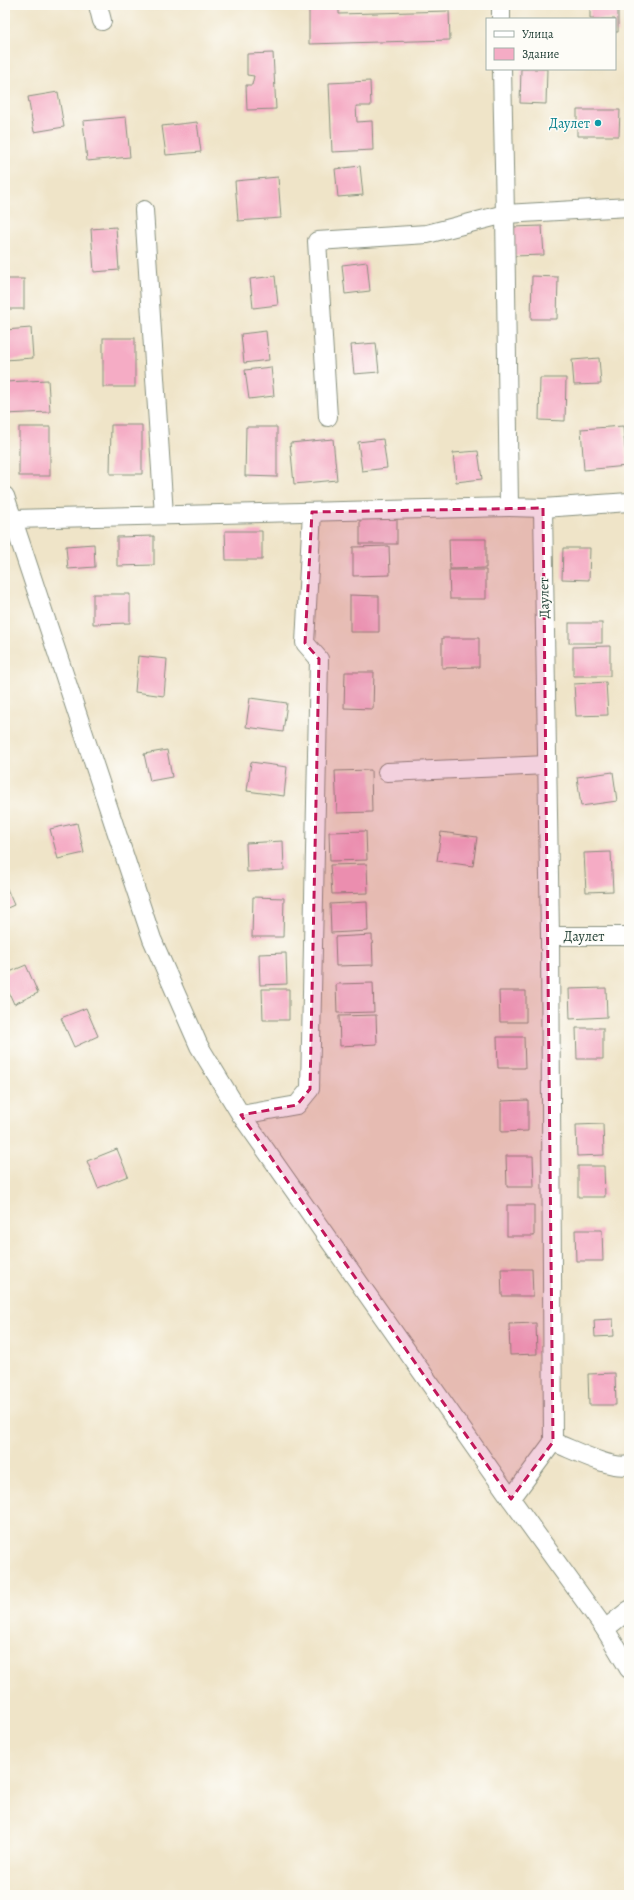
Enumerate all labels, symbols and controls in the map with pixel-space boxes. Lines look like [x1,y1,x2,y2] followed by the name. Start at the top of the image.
[486,18,616,70] legend
[522,26,554,42] text: Улица
[522,46,559,62] text: Здание
[549,114,590,133] place label: Даулет
[593,118,603,128] marker: Даулет
[534,577,554,619] street label: Даулет
[563,927,605,946] street label: Даулет

